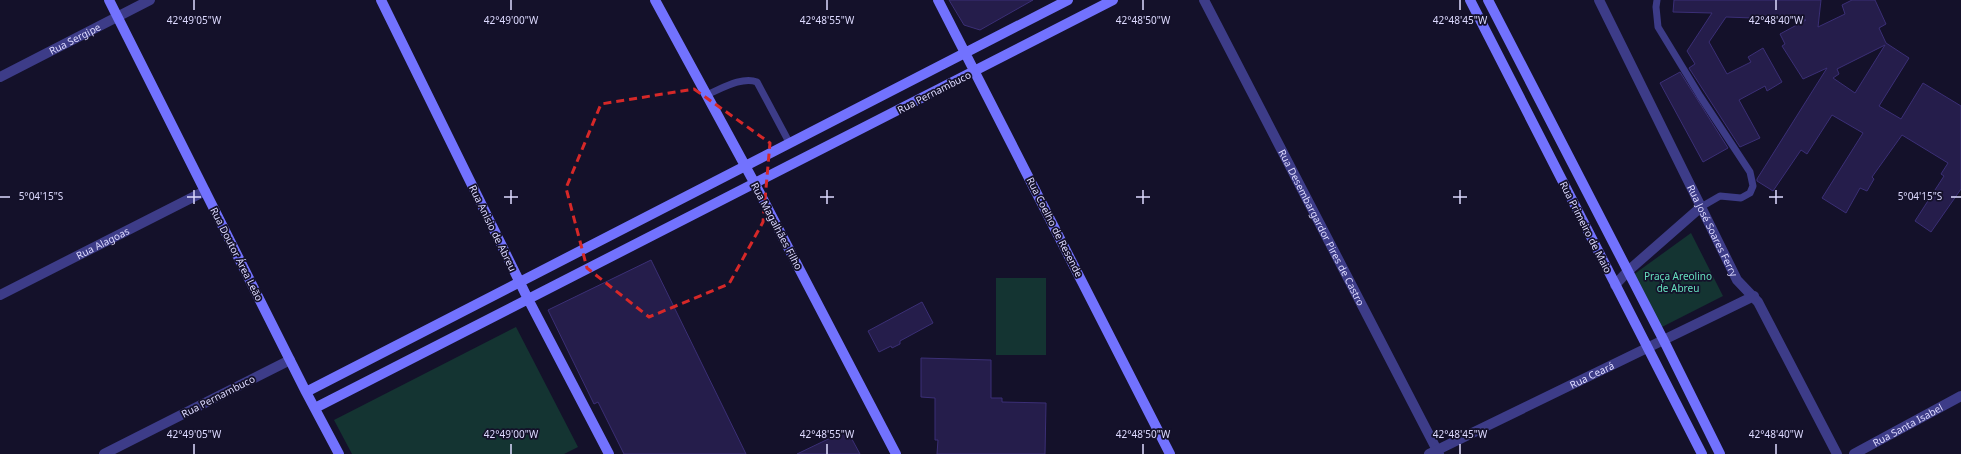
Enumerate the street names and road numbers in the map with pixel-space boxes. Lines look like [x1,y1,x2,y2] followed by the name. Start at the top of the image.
[46,19,103,58] street label: Rua Sergipe
[895,67,973,117] street label: Rua Pernambuco
[1275,147,1368,308] street label: Rua Desembargardor Pires de Castro
[1024,175,1087,280] street label: Rua Coelho de Resende
[1557,179,1615,275] street label: Rua Primeiro de Maio
[748,180,806,272] street label: Rua Magalhães Filho
[466,182,520,274] street label: Rua Anisio de Abreu
[1684,182,1742,280] street label: Rua José Soares Ferry
[207,205,267,303] street label: Rua Doutor Área Leão
[74,224,132,262] street label: Rua Alagoas
[1567,358,1616,392] street label: Rua Ceará
[179,371,257,421] street label: Rua Pernambuco
[1870,400,1945,450] street label: Rua Santa Isabel

